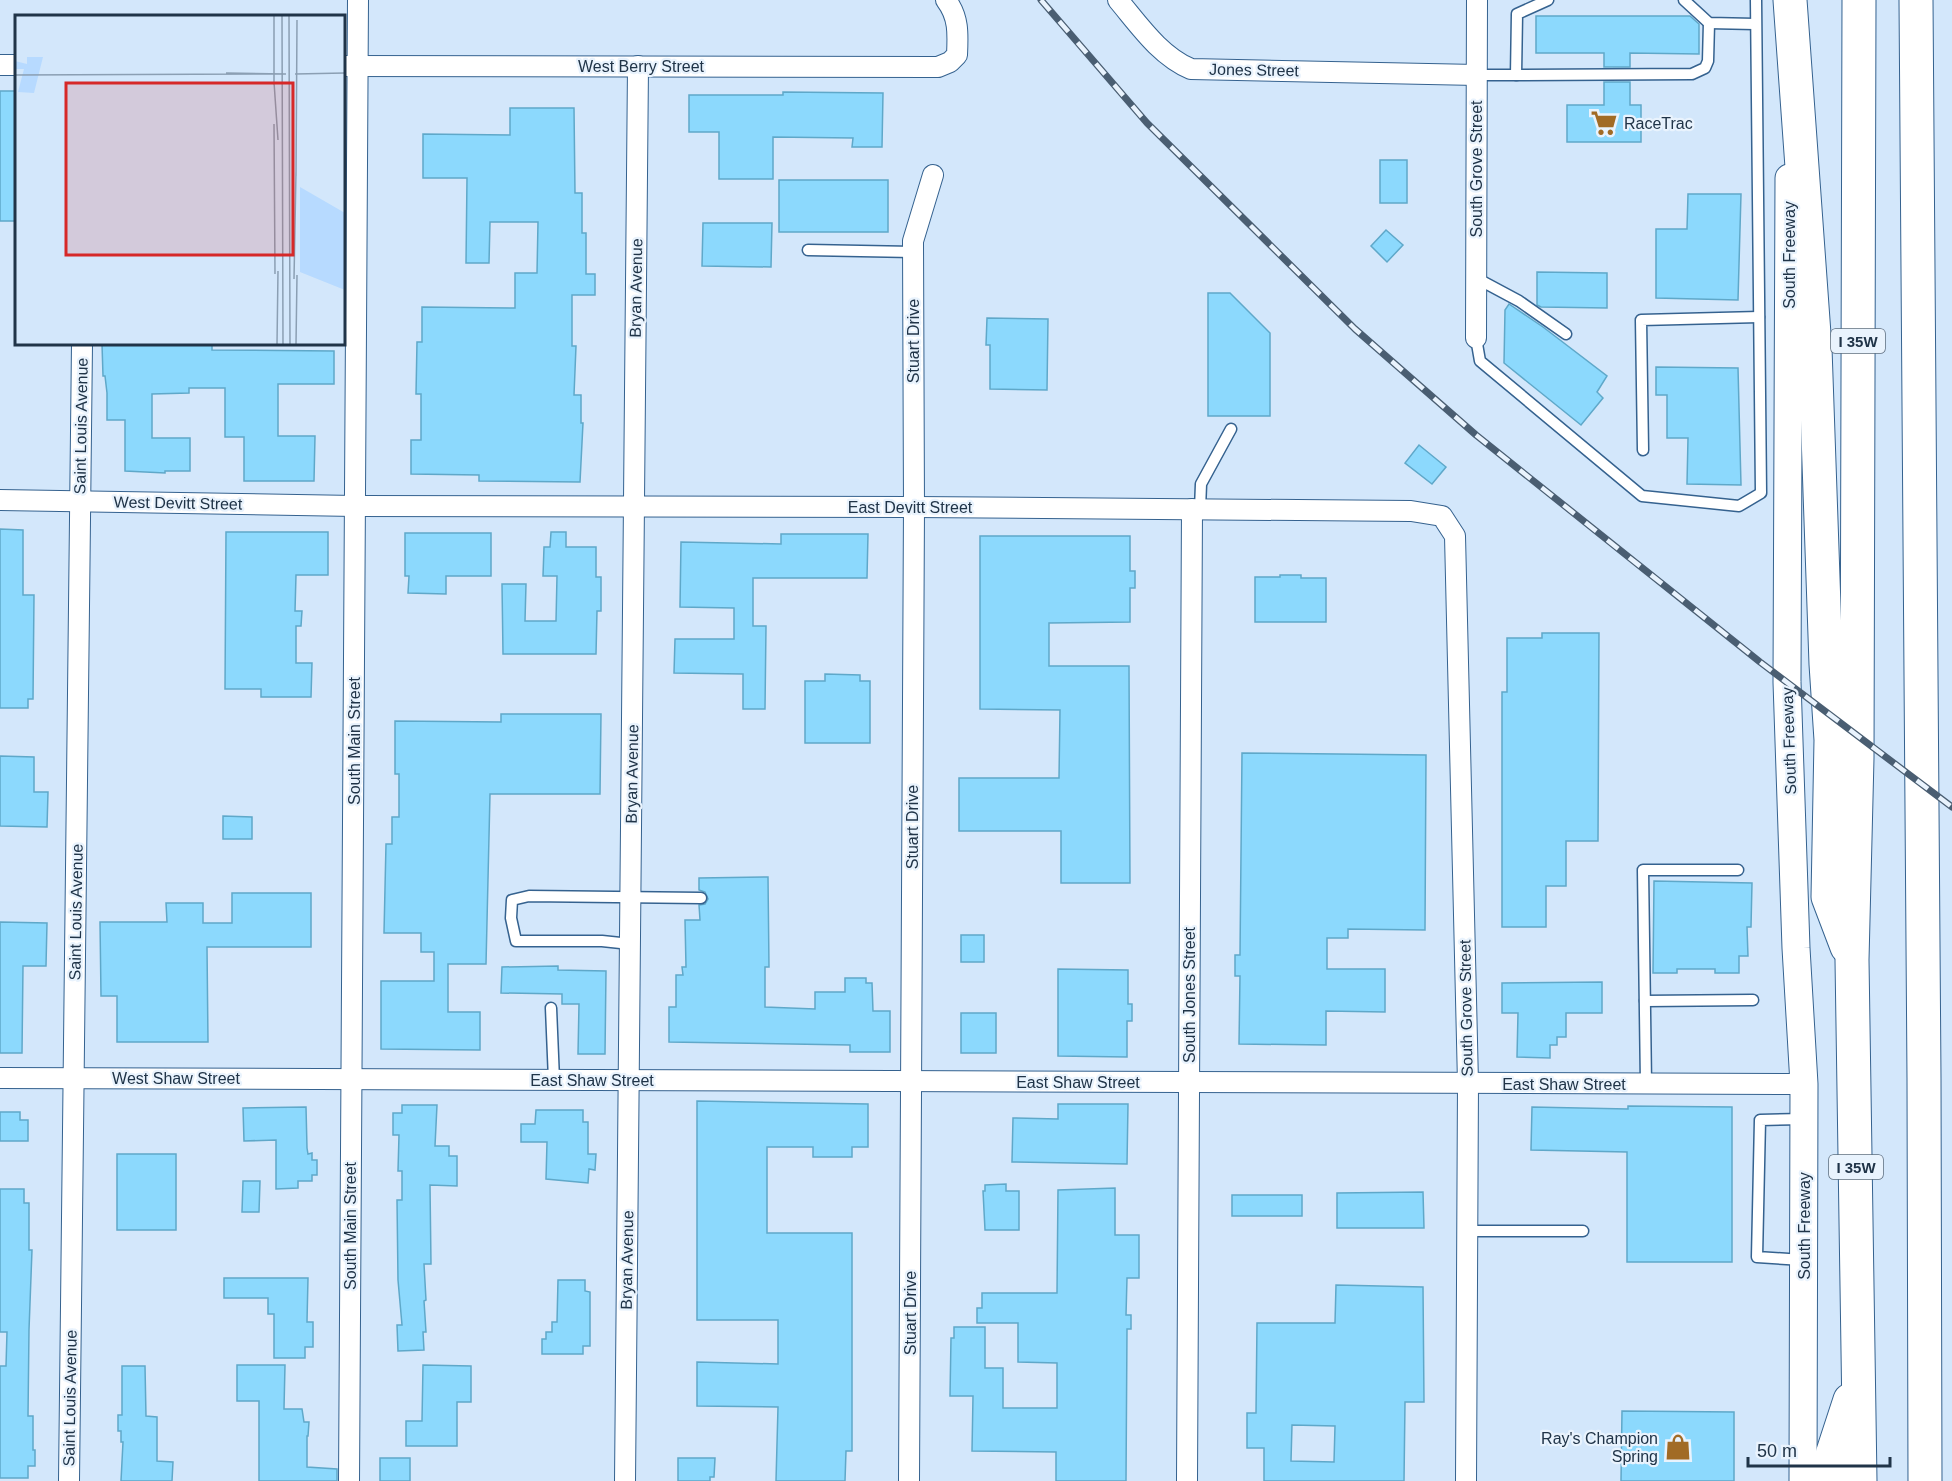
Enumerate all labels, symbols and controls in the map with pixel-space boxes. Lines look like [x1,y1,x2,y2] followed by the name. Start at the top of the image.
[15,15,345,345] inset map
[578,58,705,75] street label: West Berry Street
[1209,61,1300,79] street label: Jones Street
[1468,100,1485,237] street label: South Grove Street
[1589,108,1619,138] supermarket icon: RaceTrac
[1624,115,1693,132] place label: RaceTrac
[1781,201,1798,309] street label: South Freeway
[627,238,645,338] street label: Bryan Avenue
[905,299,922,383] street label: Stuart Drive
[1831,329,1885,353] road number: I 35W
[71,357,91,494] street label: Saint Louis Avenue
[114,493,243,513] street label: West Devitt Street
[848,499,973,516] street label: East Devitt Street
[346,676,363,805] street label: South Main Street
[1779,687,1799,795] street label: South Freeway
[623,724,641,824] street label: Bryan Avenue
[904,785,921,869] street label: Stuart Drive
[66,843,86,980] street label: Saint Louis Avenue
[1181,926,1198,1063] street label: South Jones Street
[1456,939,1476,1077] street label: South Grove Street
[112,1070,240,1087] street label: West Shaw Street
[530,1072,654,1089] street label: East Shaw Street
[1016,1074,1140,1091] street label: East Shaw Street
[1502,1076,1626,1093] street label: East Shaw Street
[1829,1155,1883,1179] road number: I 35W
[342,1161,359,1290] street label: South Main Street
[1796,1172,1813,1280] street label: South Freeway
[618,1210,636,1310] street label: Bryan Avenue
[902,1271,919,1355] street label: Stuart Drive
[60,1329,80,1466] street label: Saint Louis Avenue
[1541,1430,1658,1465] place label: Ray's Champion Spring
[1748,1430,1890,1468] scale bar
[1663,1432,1693,1462] shop icon: Ray's Champion Spring
[1757,1441,1797,1461] text: 50 m

